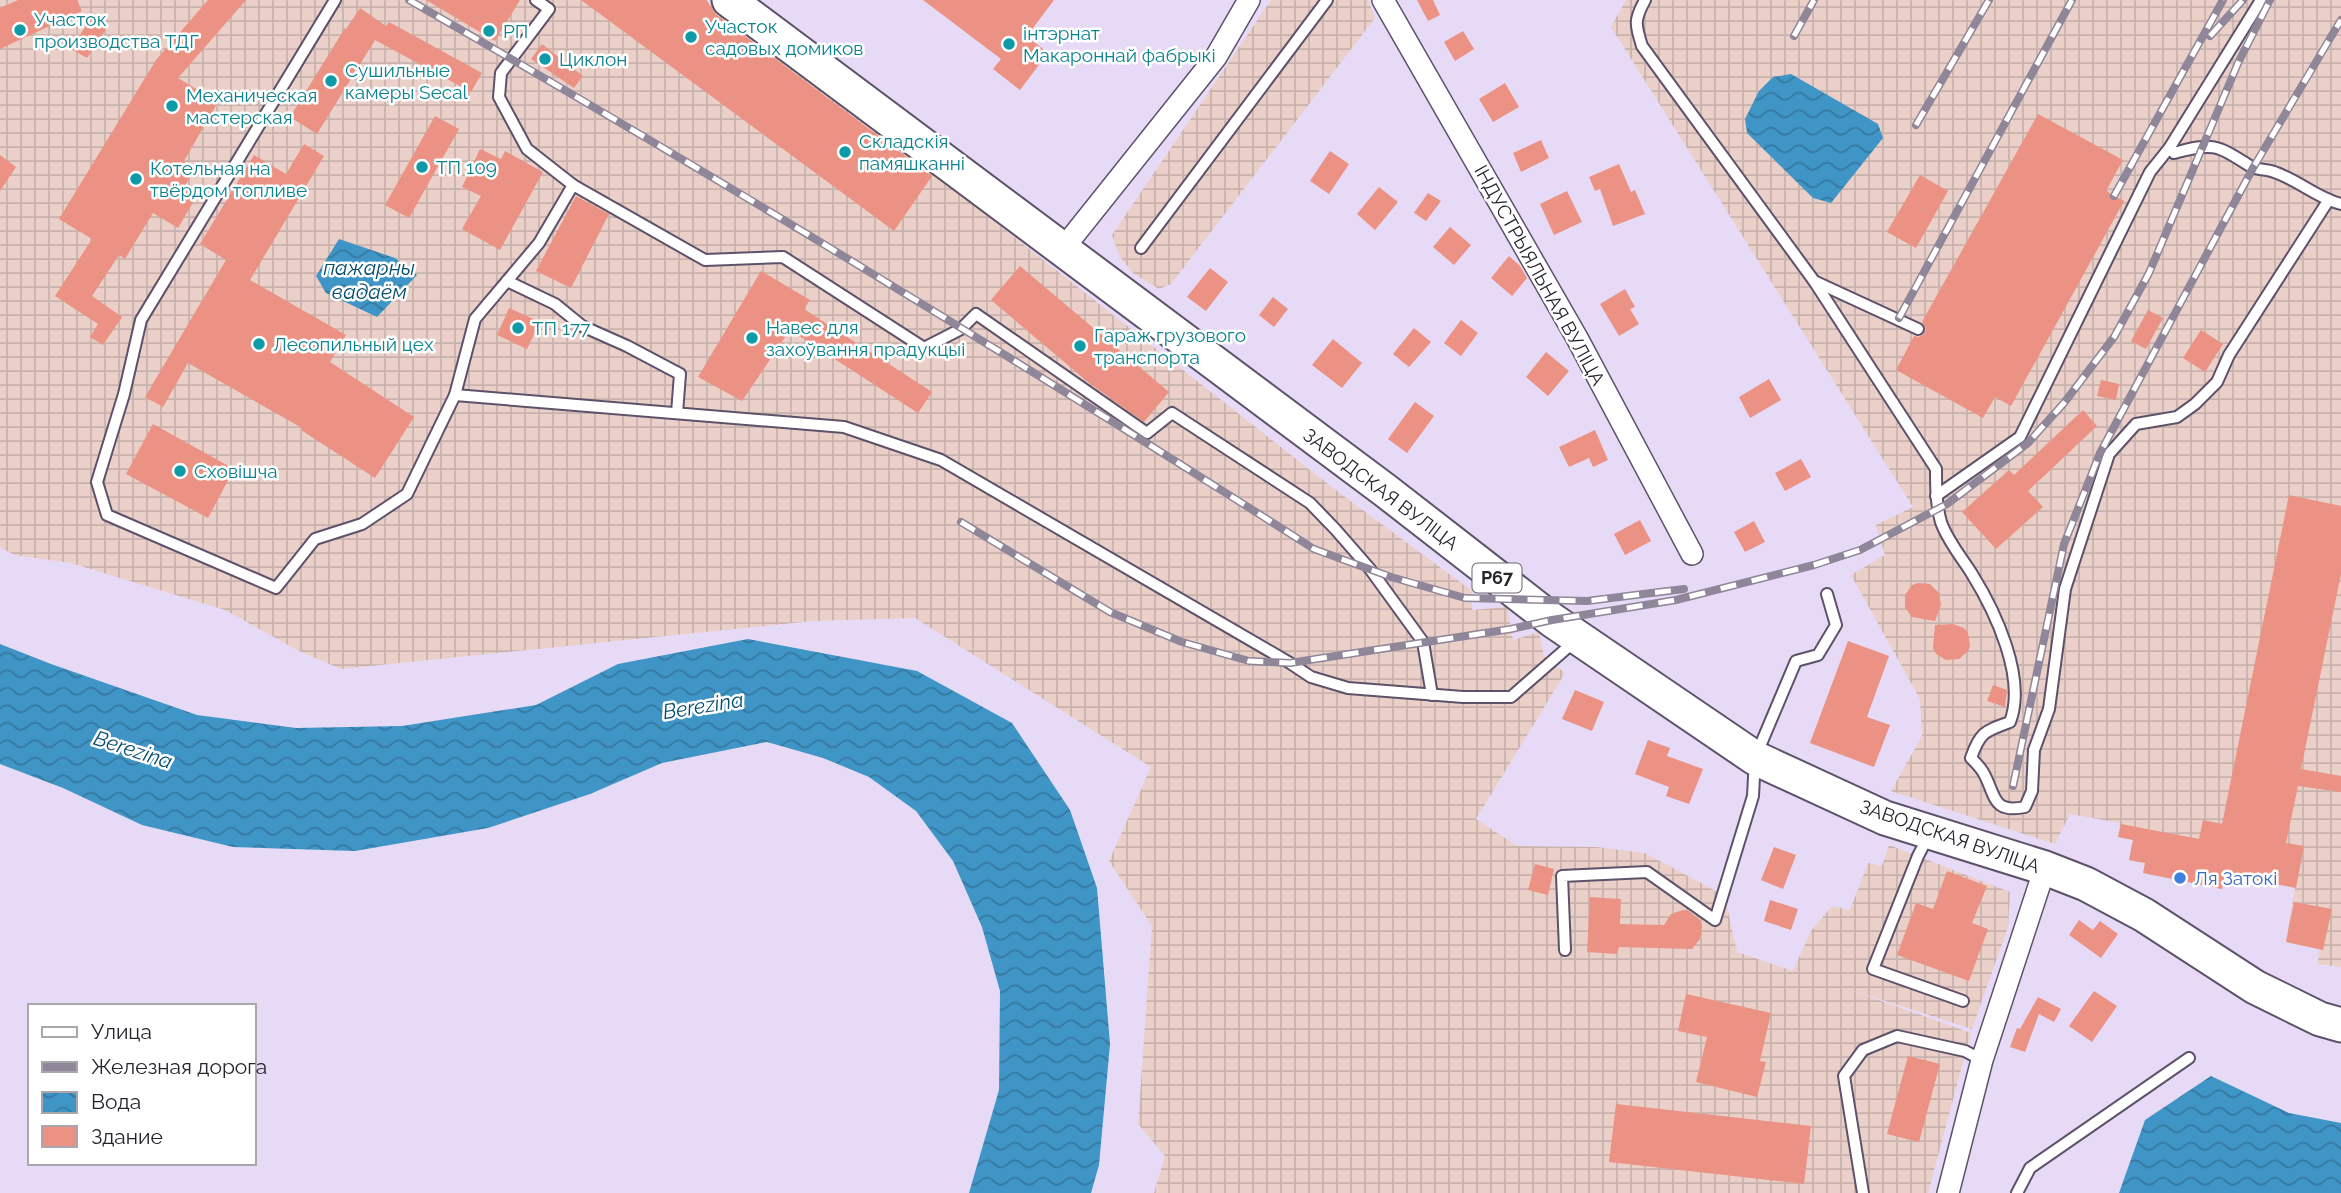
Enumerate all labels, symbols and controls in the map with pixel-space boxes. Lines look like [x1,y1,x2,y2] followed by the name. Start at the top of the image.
[34,8,199,52] place label: Участок производства ТДГ
[705,15,863,59] place label: Участок садовых домиков
[503,20,528,42] place label: РП
[12,22,28,38] marker: Участок производства ТДГ
[1023,22,1216,66] place label: інтэрнат Макароннай фабрыкі
[481,23,497,39] marker: РП
[683,29,699,45] marker: Участок садовых домиков
[1001,36,1017,52] marker: інтэрнат Макароннай фабрыкі
[559,48,627,70] place label: Циклон
[537,51,553,67] marker: Циклон
[345,59,469,103] place label: Сушильные камеры Secal
[323,73,339,89] marker: Сушильные камеры Secal
[186,84,317,128] place label: Механическая мастерская
[164,98,180,114] marker: Механическая мастерская
[859,130,965,174] place label: Складскія памяшканні
[837,144,853,160] marker: Складскія памяшканні
[436,156,497,178] place label: ТП 109
[150,157,307,201] place label: Котельная на твёрдом топливе
[414,159,430,175] marker: ТП 109
[1470,161,1610,389] street label: ІНДУСТРЫЯЛЬНАЯ ВУЛІЦА
[128,171,144,187] marker: Котельная на твёрдом топливе
[323,255,415,304] water label: пажарны вадаём
[766,316,965,360] place label: Навес для захоўвання прадукцыі
[532,317,590,339] place label: ТП 177
[510,320,526,336] marker: ТП 177
[1094,324,1246,368] place label: Гараж грузового транспорта
[744,330,760,346] marker: Навес для захоўвання прадукцыі
[273,333,434,355] place label: Лесопильный цех
[251,336,267,352] marker: Лесопильный цех
[1072,338,1088,354] marker: Гараж грузового транспорта
[1299,423,1463,555] street label: ЗАВОДСКАЯ ВУЛІЦА
[194,460,278,482] place label: Сховішча
[172,463,188,479] marker: Сховішча
[1472,564,1522,592] road number: Р67
[661,687,745,724] water label: Berezina
[91,725,176,774] water label: Berezina
[1857,795,2043,877] street label: ЗАВОДСКАЯ ВУЛІЦА
[2194,867,2277,889] place label: Ля Затокі
[2172,870,2188,886] marker: Ля Затокі
[28,1004,256,1165] legend
[91,1019,152,1044] text: Улица
[91,1054,267,1079] text: Железная дорога
[91,1089,141,1114] text: Вода
[91,1124,163,1149] text: Здание

